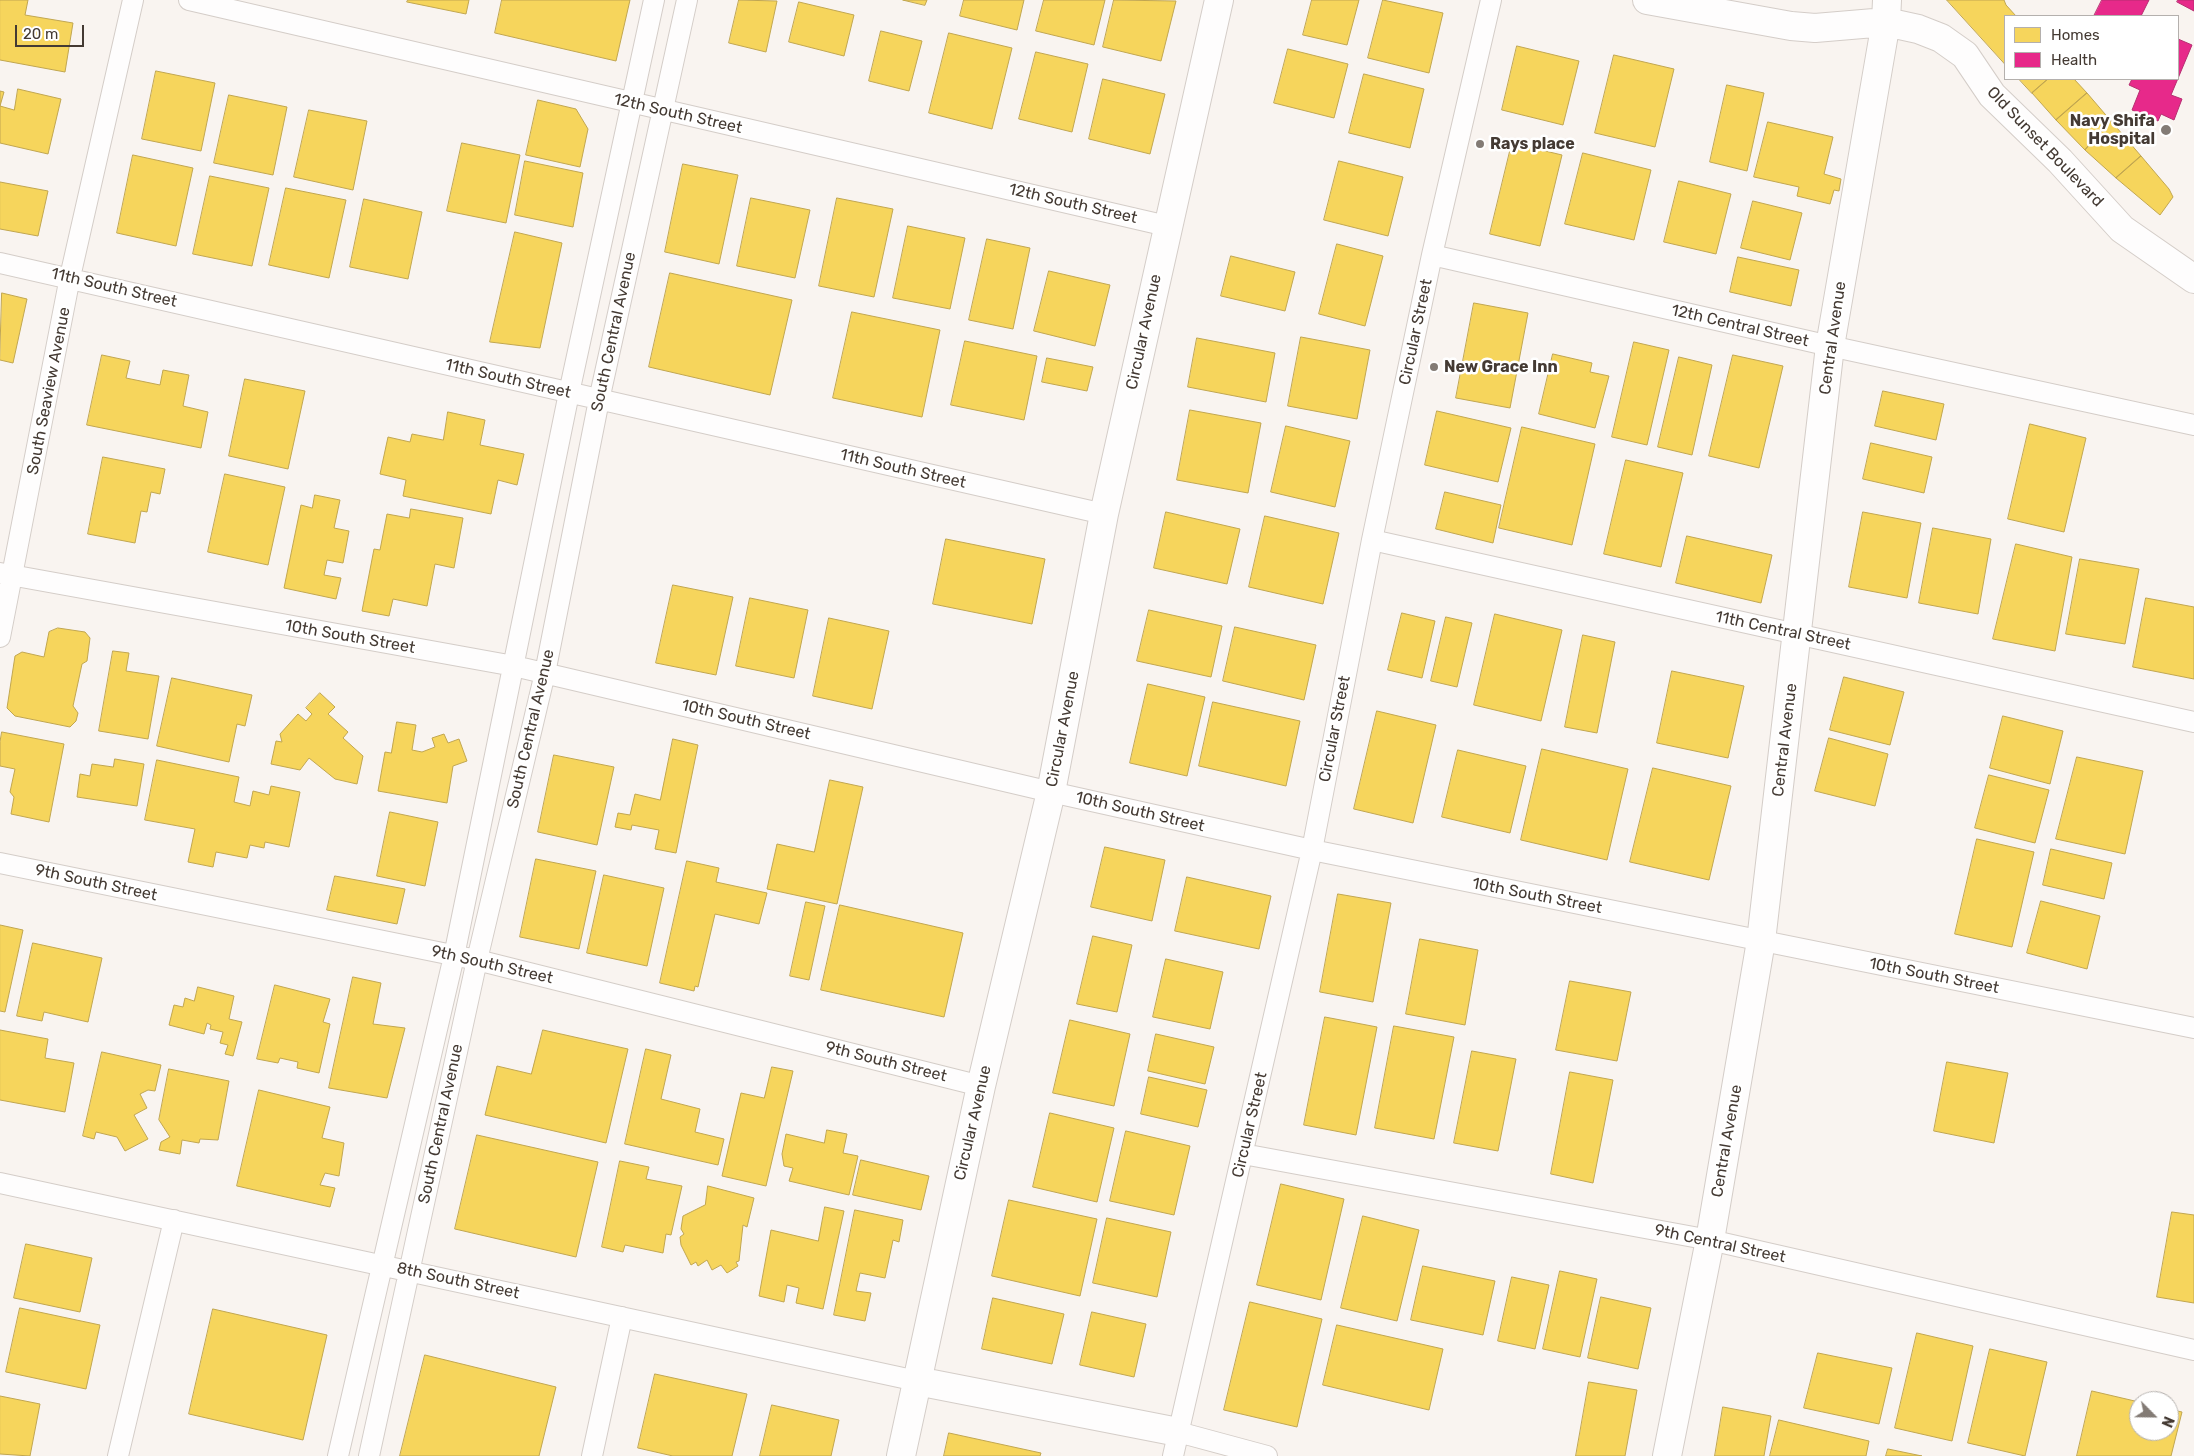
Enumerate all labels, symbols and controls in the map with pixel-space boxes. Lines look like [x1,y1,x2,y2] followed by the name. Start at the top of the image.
[18,15,86,47] scale bar
[2004,15,2179,80] legend
[23,25,58,43] text: 20 m
[2051,26,2100,44] text: Homes
[2051,51,2097,69] text: Health
[1983,83,2107,211] street label: Old Sunset Boulevard
[612,90,744,138] street label: 12th South Street
[2070,111,2155,149] place label: Navy Shifa Hospital
[2159,123,2173,137] marker: Navy Shifa Hospital
[1490,134,1575,154] place label: Rays place
[1474,138,1486,150] marker: Rays place
[1007,180,1139,228] street label: 12th South Street
[588,250,640,414] street label: South Central Avenue
[49,264,179,312] street label: 11th South Street
[1122,272,1166,392] street label: Circular Avenue
[1395,277,1437,387] street label: Circular Street
[1816,280,1850,396] street label: Central Avenue
[1669,301,1811,351] street label: 12th Central Street
[23,305,75,477] street label: South Seaview Avenue
[443,355,573,403] street label: 11th South Street
[1444,357,1558,377] place label: New Grace Inn
[1428,361,1440,373] marker: New Grace Inn
[838,445,968,493] street label: 11th South Street
[1714,607,1852,655] street label: 11th Central Street
[283,616,417,658] street label: 10th South Street
[503,648,559,810] street label: South Central Avenue
[1042,669,1084,789] street label: Circular Avenue
[1315,674,1355,784] street label: Circular Street
[1769,682,1801,798] street label: Central Avenue
[680,696,812,744] street label: 10th South Street
[1074,788,1206,836] street label: 10th South Street
[33,861,159,905] street label: 9th South Street
[1470,874,1604,918] street label: 10th South Street
[429,942,555,988] street label: 9th South Street
[1867,954,2001,998] street label: 10th South Street
[823,1038,949,1086] street label: 9th South Street
[415,1042,467,1206] street label: South Central Avenue
[950,1064,996,1182] street label: Circular Avenue
[1229,1070,1271,1180] street label: Circular Street
[1708,1083,1746,1199] street label: Central Avenue
[1653,1221,1787,1267] street label: 9th Central Street
[395,1259,521,1303] street label: 8th South Street
[2129,1391,2179,1441] north arrow
[2158,1414,2177,1430] text: N

